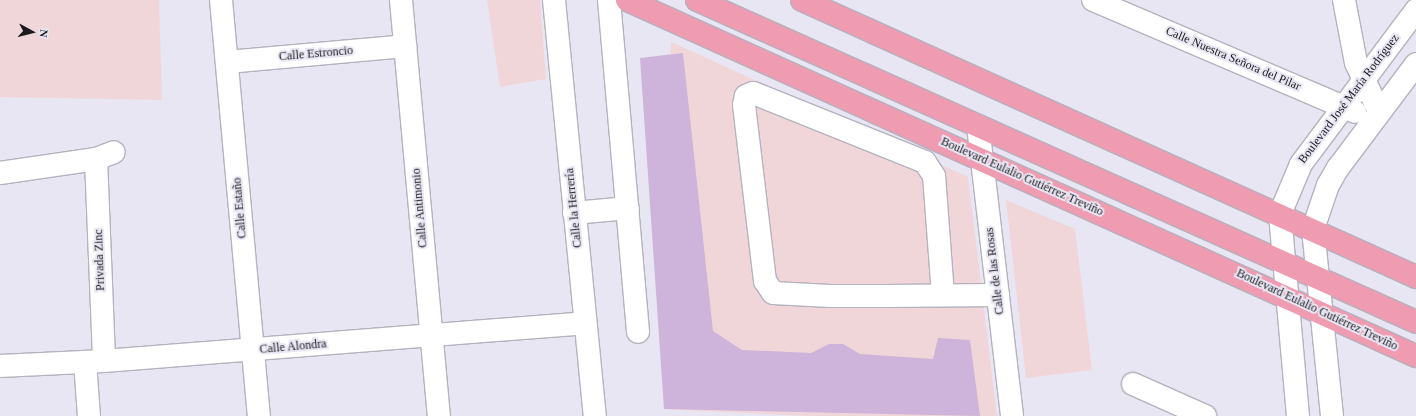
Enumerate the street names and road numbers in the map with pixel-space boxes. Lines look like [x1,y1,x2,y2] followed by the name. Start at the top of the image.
[1163,24,1303,94] street label: Calle Nuestra Señora del Pilar
[1296,31,1402,167] street label: Boulevard José María Rodríguez
[278,44,354,64] street label: Calle Estroncio
[938,135,1106,219] street label: Boulevard Eulalio Gutiérrez Treviño
[409,167,431,249] street label: Calle Antimonio
[563,167,585,249] street label: Calle la Herrería
[230,177,250,239] street label: Calle Estaño
[983,227,1007,315] street label: Calle de las Rosas
[92,229,108,291] street label: Privada Zinc
[1234,266,1400,354] street label: Boulevard Eulalio Gutiérrez Treviño
[259,337,327,357] street label: Calle Alondra

